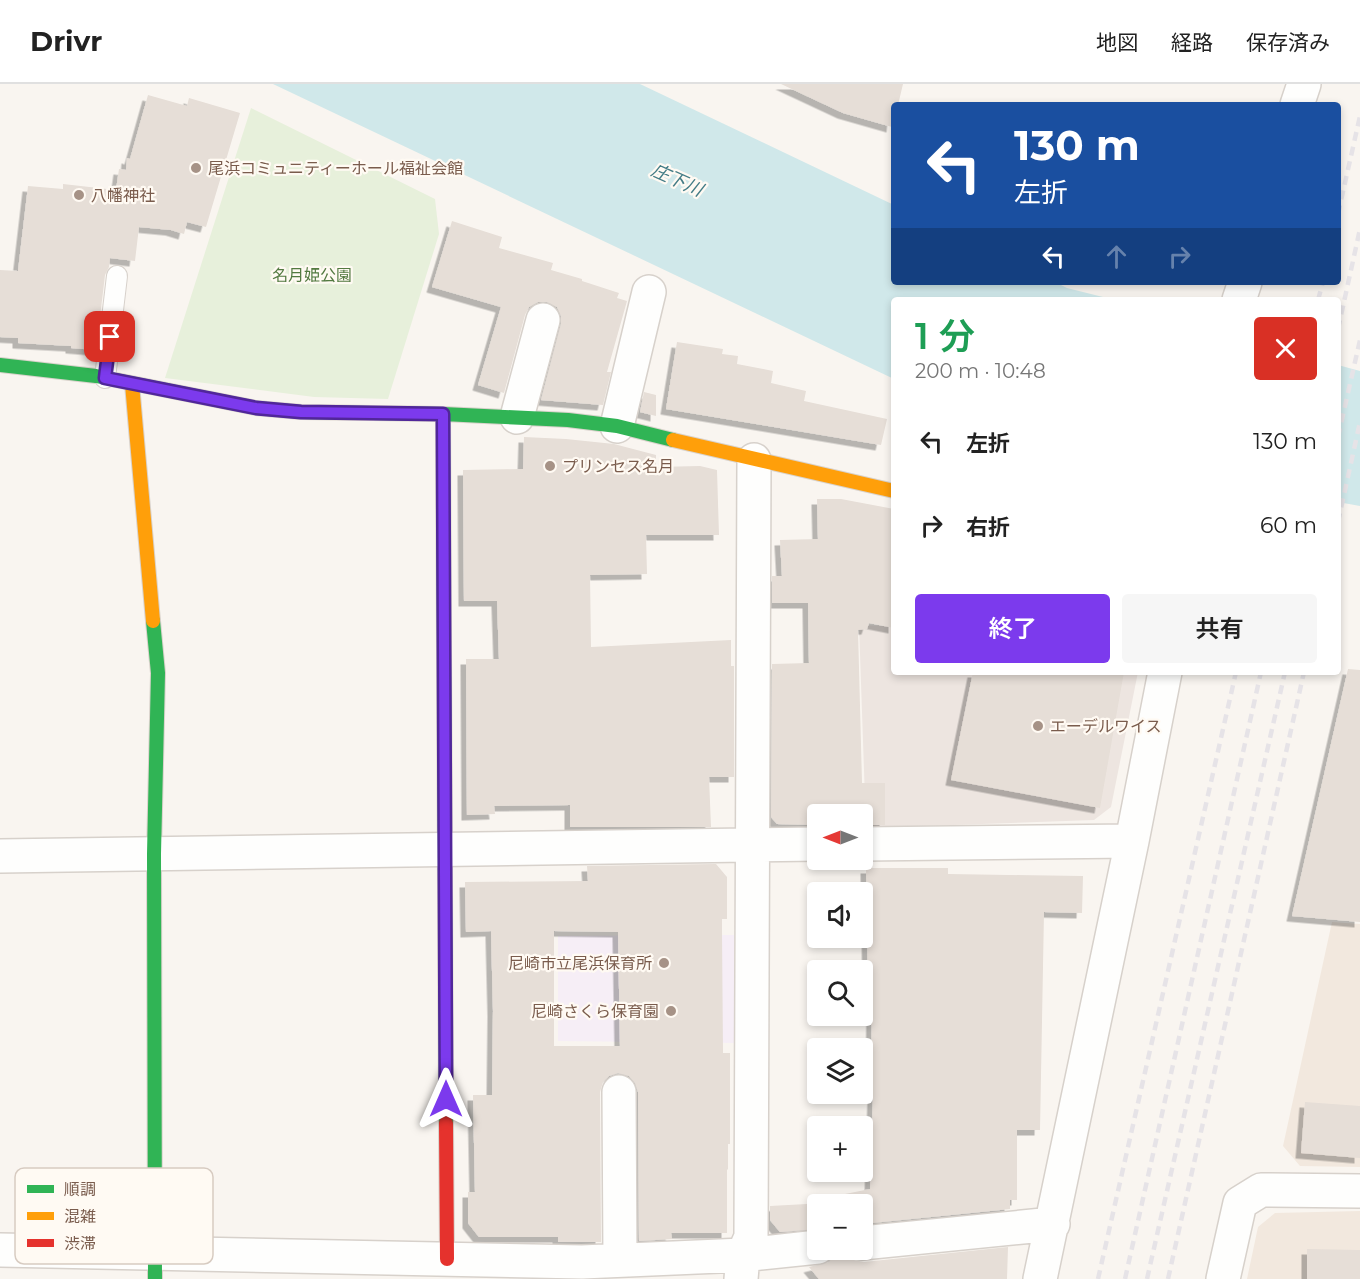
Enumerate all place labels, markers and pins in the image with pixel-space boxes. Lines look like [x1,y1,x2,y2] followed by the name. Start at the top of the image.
[208,159,463,178] place label: 尾浜コミュニティーホール福祉会館
[189,161,203,175] marker: 尾浜コミュニティーホール福祉会館
[91,186,155,205] place label: 八幡神社
[72,188,86,202] marker: 八幡神社
[84,311,135,362] pin
[562,457,674,476] place label: プリンセス名月
[543,459,557,473] marker: プリンセス名月
[1050,717,1162,736] place label: エーデルワイス
[1031,719,1045,733] marker: エーデルワイス
[508,954,652,973] place label: 尼崎市立尾浜保育所
[657,956,671,970] marker: 尼崎市立尾浜保育所
[531,1002,659,1021] place label: 尼崎さくら保育園
[664,1004,678,1018] marker: 尼崎さくら保育園

